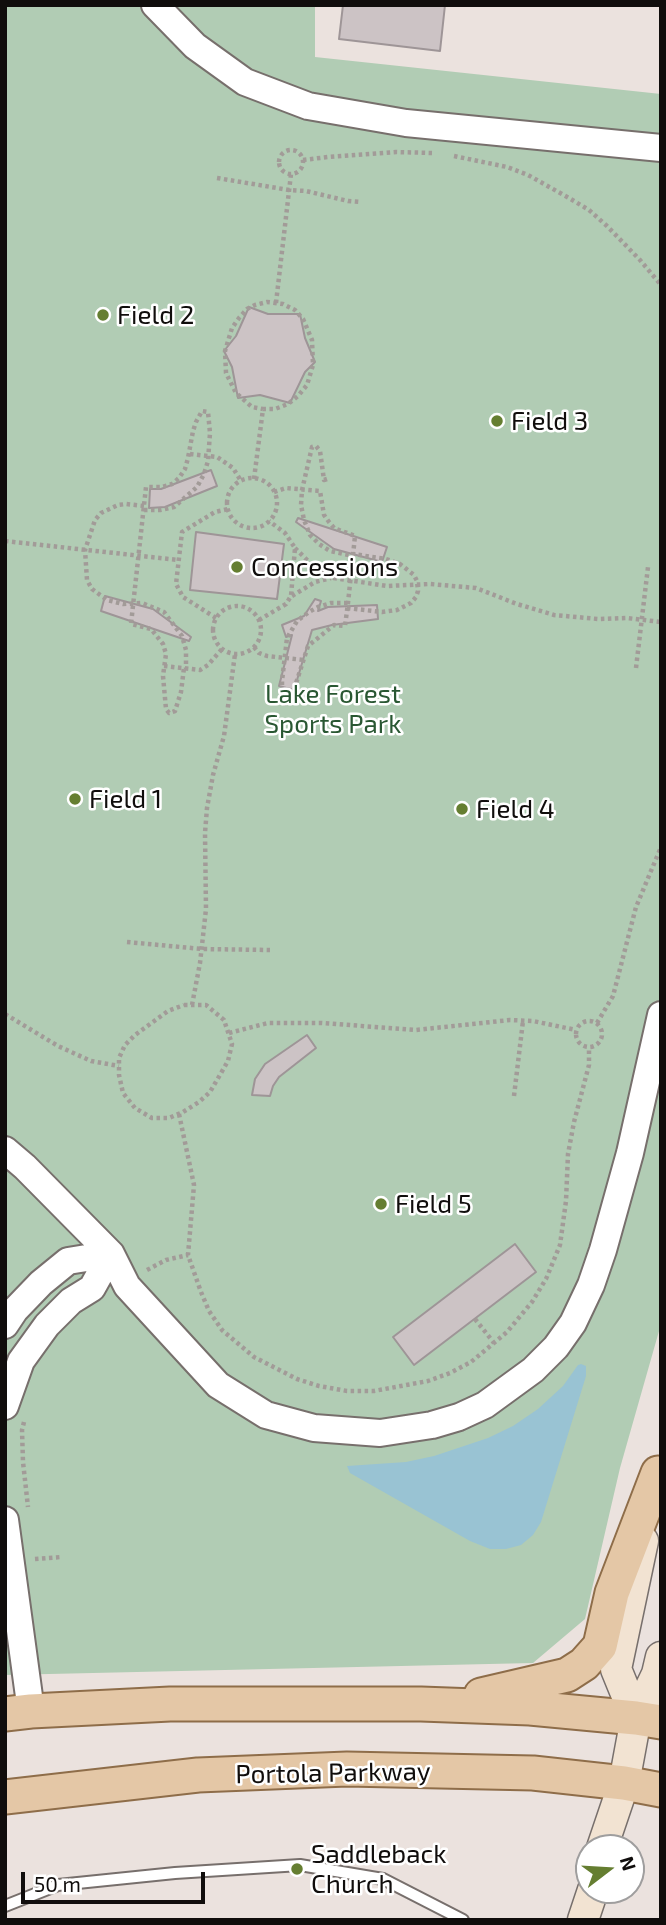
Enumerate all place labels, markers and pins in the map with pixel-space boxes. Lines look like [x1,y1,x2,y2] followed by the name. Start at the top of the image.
[117,299,194,331] place label: Field 2
[95,307,111,323] marker: Field 2
[511,405,588,437] place label: Field 3
[489,413,505,429] marker: Field 3
[251,551,398,583] place label: Concessions
[229,559,245,575] marker: Concessions
[89,783,162,815] place label: Field 1
[67,791,83,807] marker: Field 1
[476,793,555,825] place label: Field 4
[454,801,470,817] marker: Field 4
[395,1188,472,1220] place label: Field 5
[373,1196,389,1212] marker: Field 5
[311,1838,446,1899] place label: Saddleback Church
[289,1861,305,1877] marker: Saddleback Church

